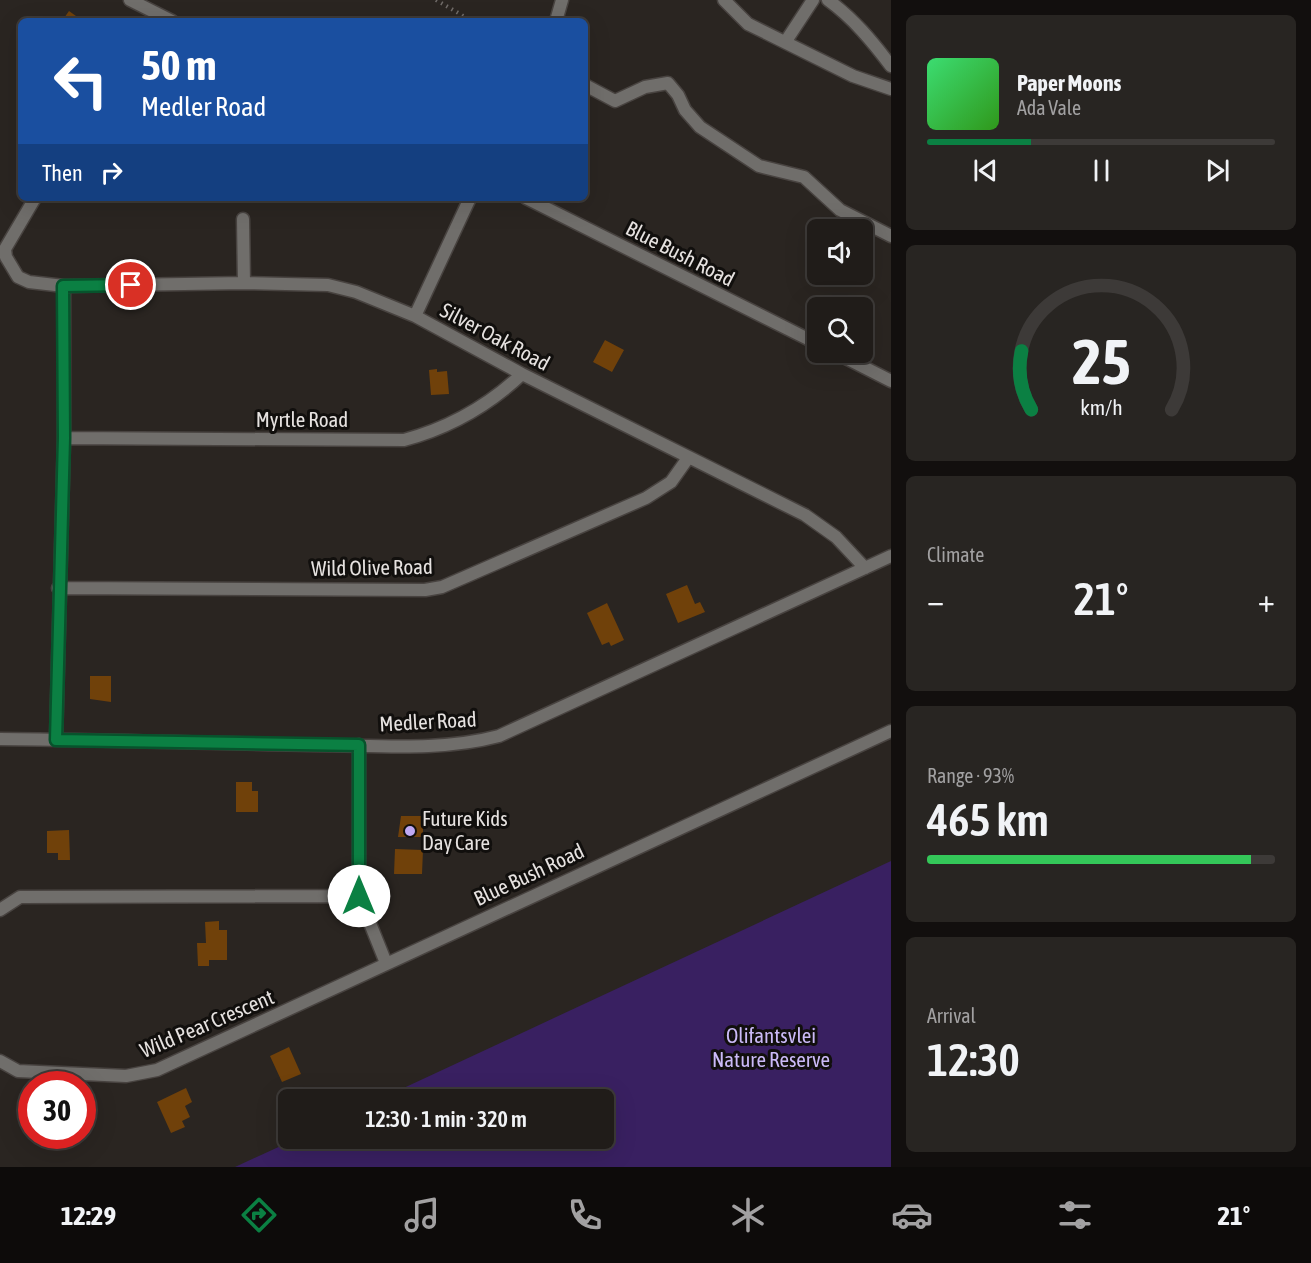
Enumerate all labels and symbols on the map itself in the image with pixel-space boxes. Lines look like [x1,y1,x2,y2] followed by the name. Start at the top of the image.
[622,215,739,291] street label: Blue Bush Road
[105,259,156,310] pin
[437,297,554,375] street label: Silver Oak Road
[256,407,348,431] street label: Myrtle Road
[311,554,433,580] street label: Wild Olive Road
[379,706,477,736] street label: Medler Road
[422,806,508,854] place label: Future Kids Day Care
[403,824,417,838] marker: Future Kids Day Care
[470,838,587,910] street label: Blue Bush Road
[327,864,391,928] position arrow
[136,984,277,1062] street label: Wild Pear Crescent
[712,1023,830,1071] park label: Olifantsvlei Nature Reserve
[18,1071,96,1149] speed limit sign: 30

